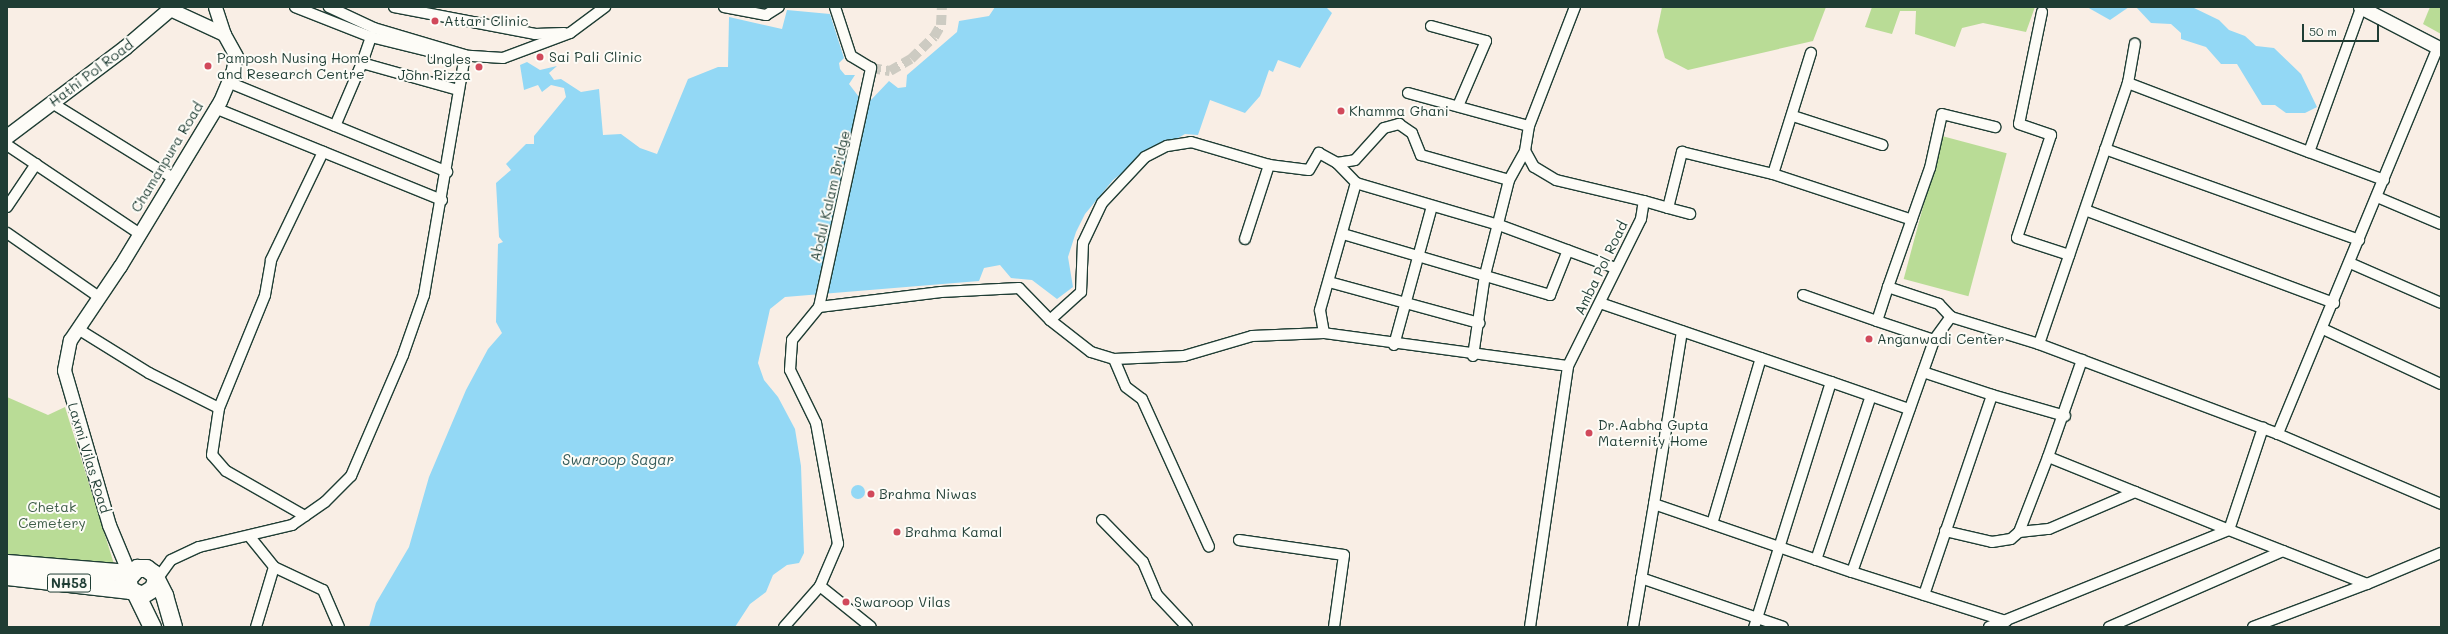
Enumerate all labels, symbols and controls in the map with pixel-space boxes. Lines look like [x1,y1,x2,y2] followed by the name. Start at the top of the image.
[444,13,529,29] place label: Attari Clinic
[429,15,441,27] marker: Attari Clinic
[2304,16,2381,42] scale bar
[2309,23,2337,39] text: 50 m
[46,36,136,110] street label: Hathi Pol Road
[549,49,642,65] place label: Sai Pali Clinic
[217,50,369,82] place label: Pamposh Nusing Home and Research Centre
[398,51,471,84] place label: Ungles John Pizza
[534,51,546,63] marker: Sai Pali Clinic
[202,60,214,72] marker: Pamposh Nusing Home and Research Centre
[474,62,484,72] marker: Ungles John Pizza
[127,99,207,215] street label: Chamanpura Road
[1349,103,1449,119] place label: Khamma Ghani
[1336,106,1346,116] marker: Khamma Ghani
[807,129,853,263] street label: Abdul Kalam Bridge
[1571,218,1631,318] street label: Amba Pol Road
[1877,331,2005,347] place label: Anganwadi Center
[1864,334,1874,344] marker: Anganwadi Center
[64,401,114,515] street label: Laxmi Vilas Road
[1598,417,1709,450] place label: Dr.Aabha Gupta Maternity Home
[1583,427,1595,439] marker: Dr.Aabha Gupta Maternity Home
[562,451,674,469] water label: Swaroop Sagar
[879,486,977,502] place label: Brahma Niwas
[866,489,876,499] marker: Brahma Niwas
[18,499,86,532] park label: Chetak Cemetery
[905,524,1002,540] place label: Brahma Kamal
[892,527,902,537] marker: Brahma Kamal
[47,572,91,594] road number: NH58
[854,594,951,610] place label: Swaroop Vilas
[841,597,851,607] marker: Swaroop Vilas

